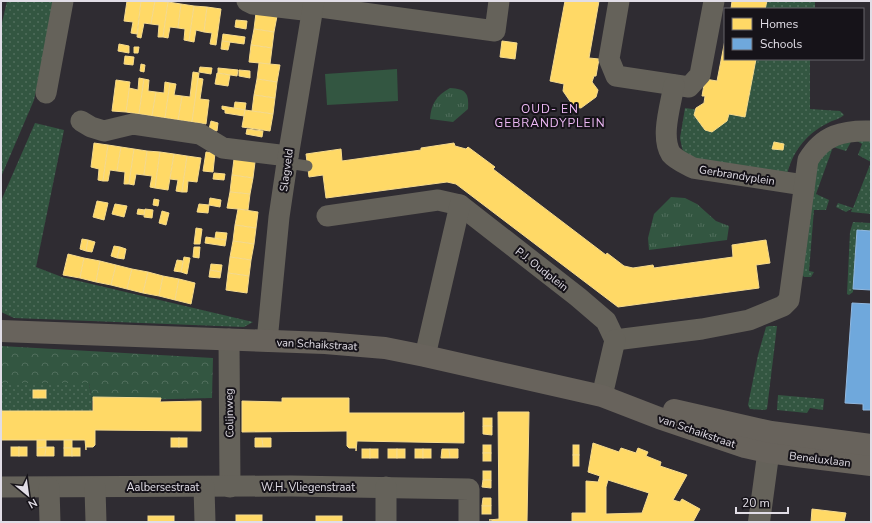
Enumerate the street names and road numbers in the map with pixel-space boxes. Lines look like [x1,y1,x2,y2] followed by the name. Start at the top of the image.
[276,148,297,193] street label: Slagveld
[698,162,776,189] street label: Gerbrandyplein
[512,244,571,295] street label: P.J. Oudplein
[276,335,358,354] street label: van Schaikstraat
[222,388,237,438] street label: Colijnweg
[656,411,738,452] street label: van Schaikstraat
[788,448,852,471] street label: Beneluxlaan
[127,480,200,495] street label: Aalbersestraat
[261,480,355,495] street label: W.H. Vliegenstraat

